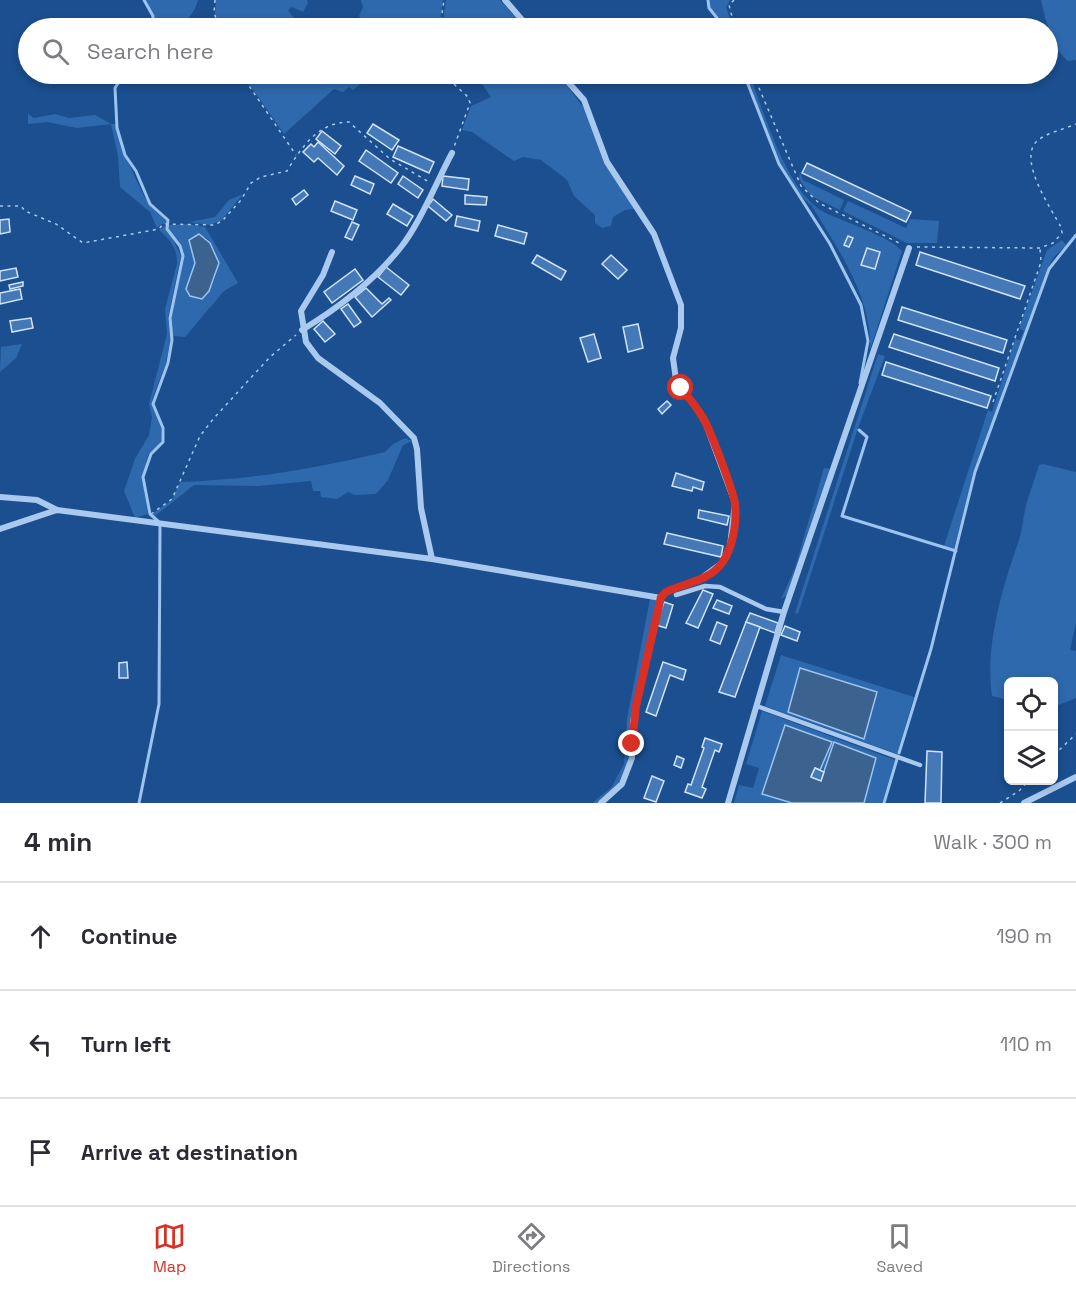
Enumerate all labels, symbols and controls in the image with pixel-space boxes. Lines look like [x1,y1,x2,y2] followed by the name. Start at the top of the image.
[18,18,1058,84] search box
[39,35,72,68] icon: search
[87,37,214,65] text: Search here
[667,374,693,400] route start
[1004,677,1058,785] map controls
[1004,677,1058,731] button: locate
[618,730,644,756] route end
[1004,731,1058,785] button: layers
[24,825,92,859] text: 4 min
[933,829,1052,855] text: Walk · 300 m
[24,920,57,953] icon: ahead
[81,922,177,950] text: Continue
[996,923,1052,949] text: 190 m
[24,1028,57,1061] icon: left
[81,1030,171,1058] text: Turn left
[1000,1031,1052,1057] text: 110 m
[24,1136,57,1169] icon: arrive
[81,1138,298,1166] text: Arrive at destination
[153,1220,186,1277] tab: Map
[492,1220,571,1277] tab: Directions
[876,1220,923,1277] tab: Saved

